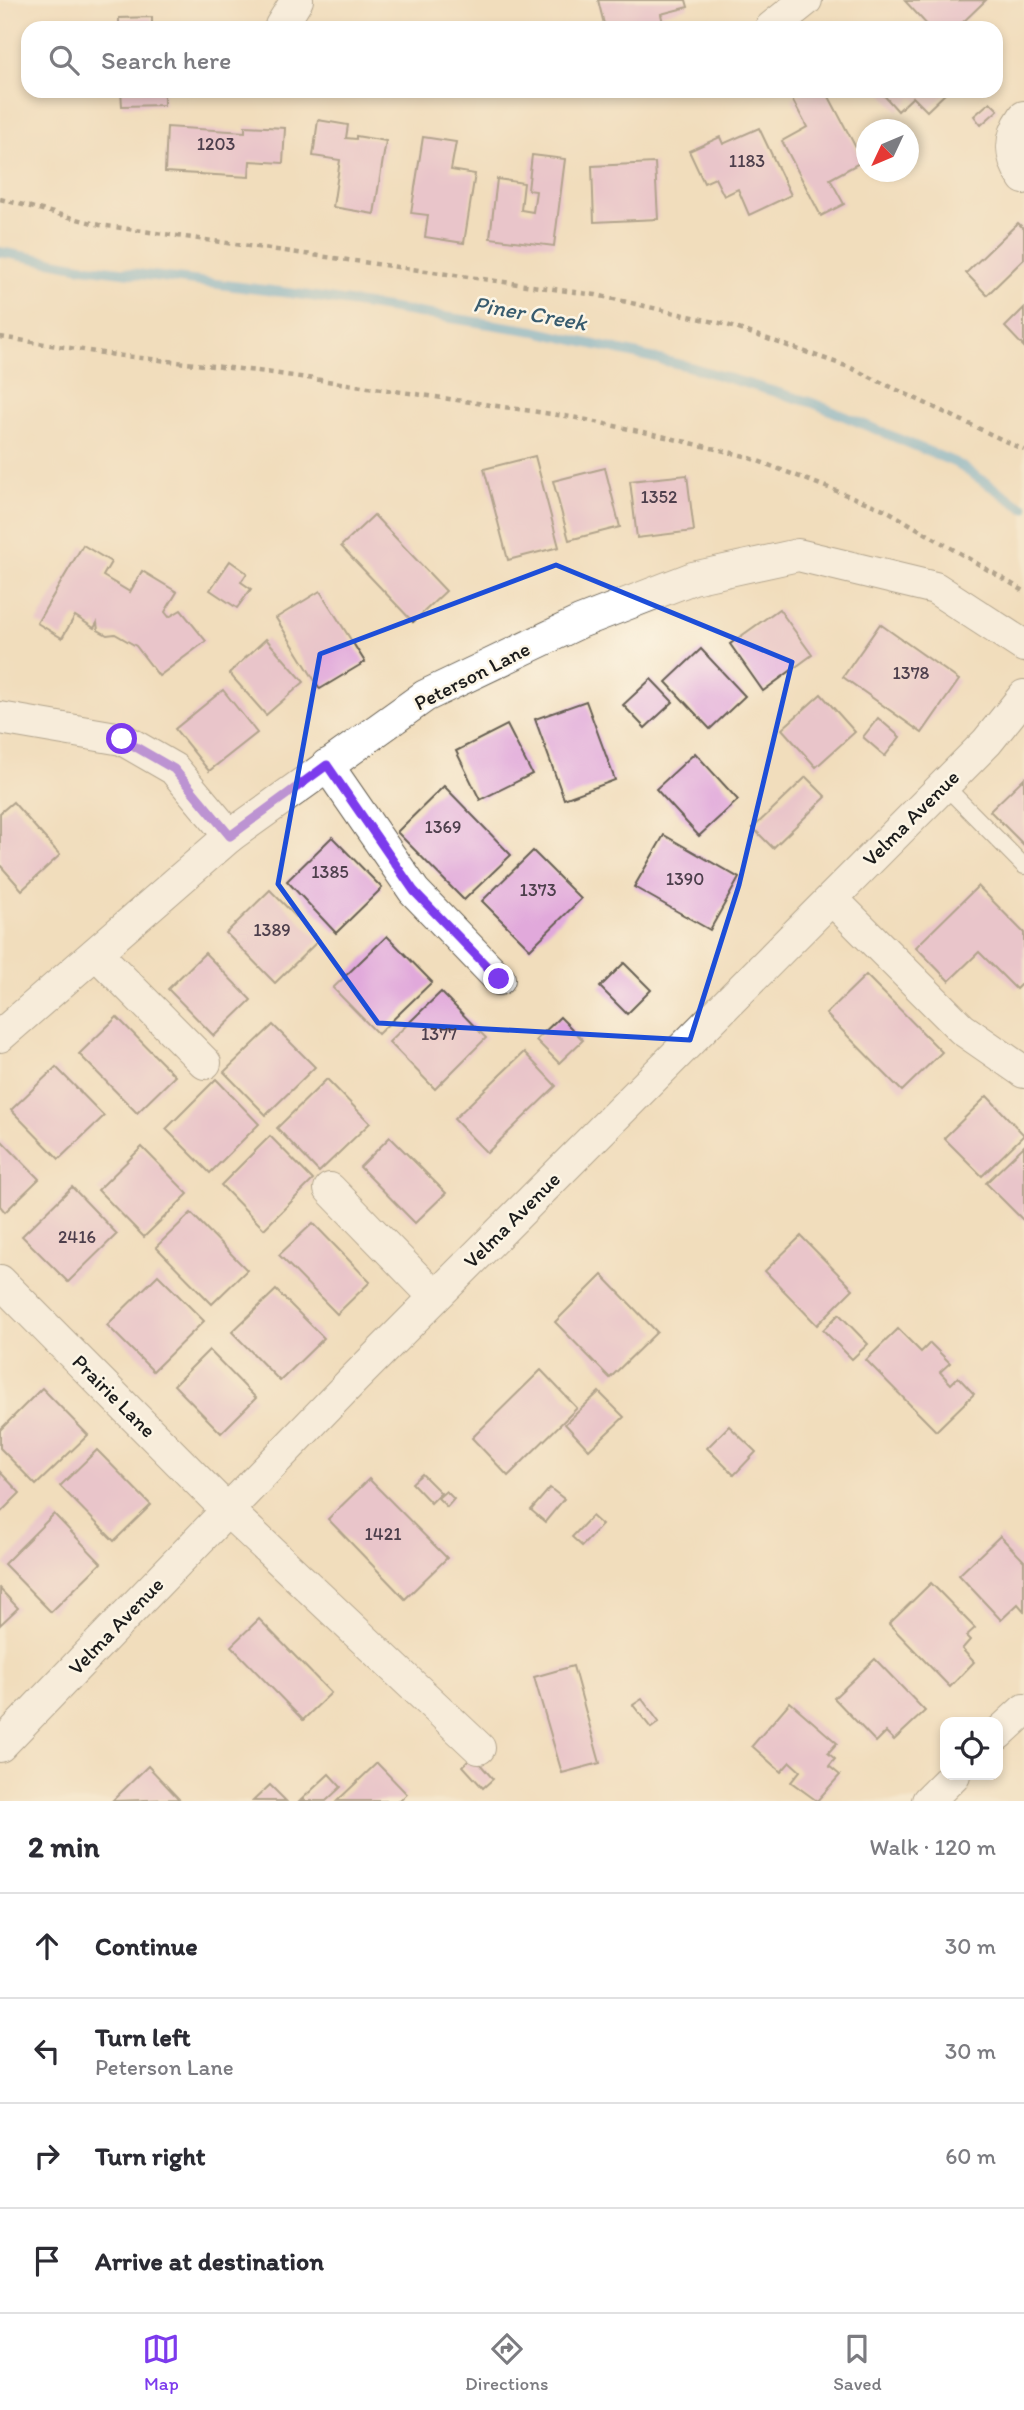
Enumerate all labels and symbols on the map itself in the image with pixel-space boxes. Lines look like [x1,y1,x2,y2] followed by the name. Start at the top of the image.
[856,119,919,182] north arrow
[197,133,236,155] house number: 1203
[729,150,765,172] house number: 1183
[471,289,590,337] water label: Piner Creek
[640,486,678,508] house number: 1352
[410,636,534,715] street label: Peterson Lane
[893,662,930,684] house number: 1378
[106,723,137,754] route start
[857,764,964,871] street label: Velma Avenue
[424,816,462,838] house number: 1369
[311,861,349,883] house number: 1385
[666,868,704,890] house number: 1390
[520,879,557,901] house number: 1373
[253,919,291,941] house number: 1389
[483,963,514,994] route end
[421,1023,457,1045] house number: 1377
[458,1166,565,1273] street label: Velma Avenue
[58,1226,96,1248] house number: 2416
[67,1349,161,1443] street label: Prairie Lane
[365,1523,402,1545] house number: 1421
[63,1572,168,1680] street label: Velma Avenue

